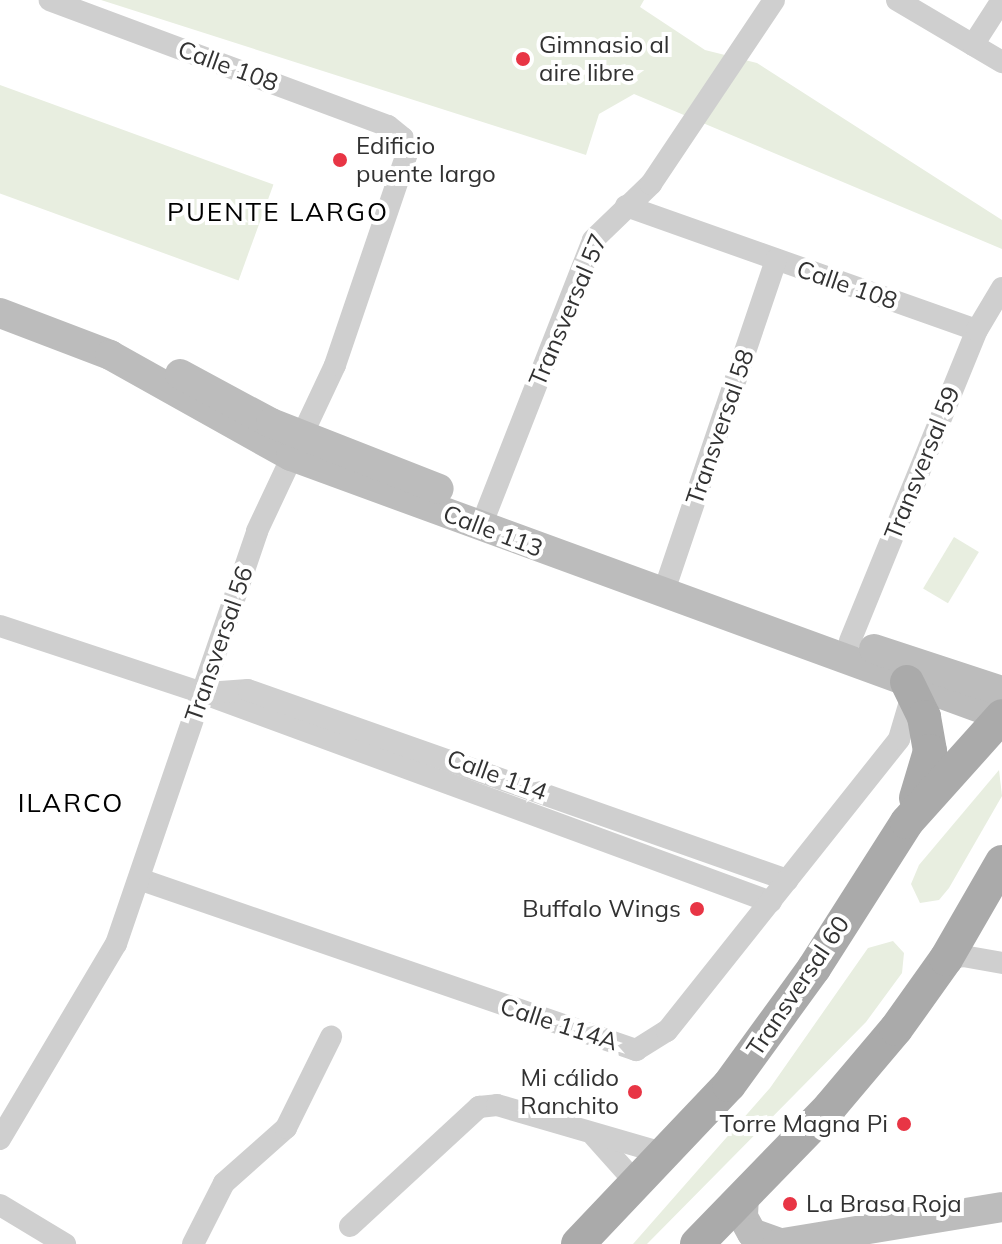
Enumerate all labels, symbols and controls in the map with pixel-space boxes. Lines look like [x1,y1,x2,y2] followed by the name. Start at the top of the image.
[539,31,669,87] place label: Gimnasio al aire libre
[174,35,282,97] street label: Calle 108
[514,50,532,68] marker: Gimnasio al aire libre
[356,132,496,188] place label: Edificio puente largo
[331,151,349,169] marker: Edificio puente largo
[167,196,389,228] district label: PUENTE LARGO
[523,230,613,390] street label: Transversal 57
[793,254,901,316] street label: Calle 108
[680,345,760,509] street label: Transversal 58
[878,382,966,544] street label: Transversal 59
[439,499,547,563] street label: Calle 113
[179,562,259,726] street label: Transversal 56
[443,744,551,806] street label: Calle 114
[18,787,124,819] district label: ILARCO
[522,895,681,923] place label: Buffalo Wings
[688,900,706,918] marker: Buffalo Wings
[741,911,855,1061] street label: Transversal 60
[497,991,621,1057] street label: Calle 114A
[520,1064,619,1120] place label: Mi cálido Ranchito
[626,1083,644,1101] marker: Mi cálido Ranchito
[720,1110,888,1138] place label: Torre Magna Pi
[895,1115,913,1133] marker: Torre Magna Pi
[806,1190,962,1218] place label: La Brasa Roja
[781,1195,799,1213] marker: La Brasa Roja

